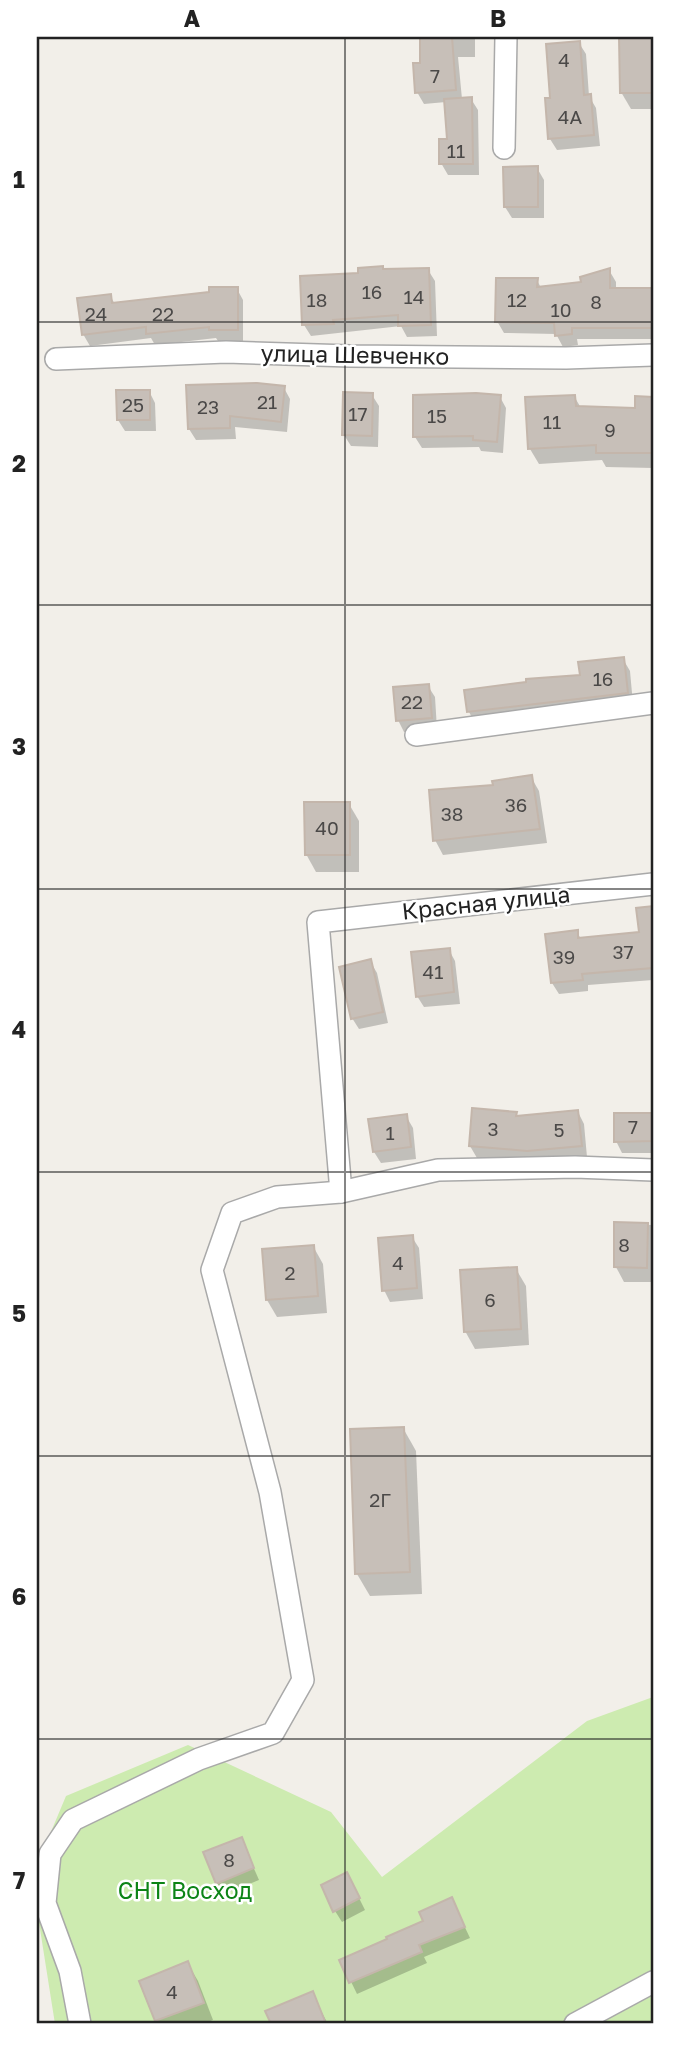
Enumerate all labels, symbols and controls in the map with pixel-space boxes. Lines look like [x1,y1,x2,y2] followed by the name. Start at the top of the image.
[184,4,201,32] text: A
[490,4,506,32] text: B
[558,48,570,71] house number: 4
[430,64,440,87] house number: 7
[558,105,582,128] house number: 4А
[447,139,465,162] house number: 11
[13,165,25,193] text: 1
[362,280,382,303] house number: 16
[404,285,424,308] house number: 14
[307,288,327,311] house number: 18
[507,288,527,311] house number: 12
[590,290,602,313] house number: 8
[551,298,572,321] house number: 10
[85,302,107,325] house number: 24
[152,302,174,325] house number: 22
[261,338,449,370] street label: улица Шевченко
[257,390,277,413] house number: 21
[122,393,144,416] house number: 25
[197,395,219,418] house number: 23
[348,402,368,425] house number: 17
[427,404,447,427] house number: 15
[543,410,561,433] house number: 11
[604,418,616,441] house number: 9
[12,449,26,477] text: 2
[593,667,613,690] house number: 16
[401,690,423,713] house number: 22
[12,732,26,760] text: 3
[505,793,527,816] house number: 36
[441,802,463,825] house number: 38
[315,816,339,839] house number: 40
[400,879,571,925] street label: Красная улица
[612,940,634,963] house number: 37
[553,945,575,968] house number: 39
[423,960,443,983] house number: 41
[12,1015,26,1043] text: 4
[628,1115,638,1138] house number: 7
[487,1117,499,1140] house number: 3
[553,1118,565,1141] house number: 5
[385,1121,395,1144] house number: 1
[618,1233,630,1256] house number: 8
[392,1251,404,1274] house number: 4
[284,1261,296,1284] house number: 2
[484,1288,496,1311] house number: 6
[12,1299,26,1327] text: 5
[369,1488,391,1511] house number: 2Г
[12,1582,26,1610] text: 6
[223,1848,235,1871] house number: 8
[13,1866,25,1894] text: 7
[118,1876,252,1904] park label: СНТ Восход
[166,1980,178,2003] house number: 4

